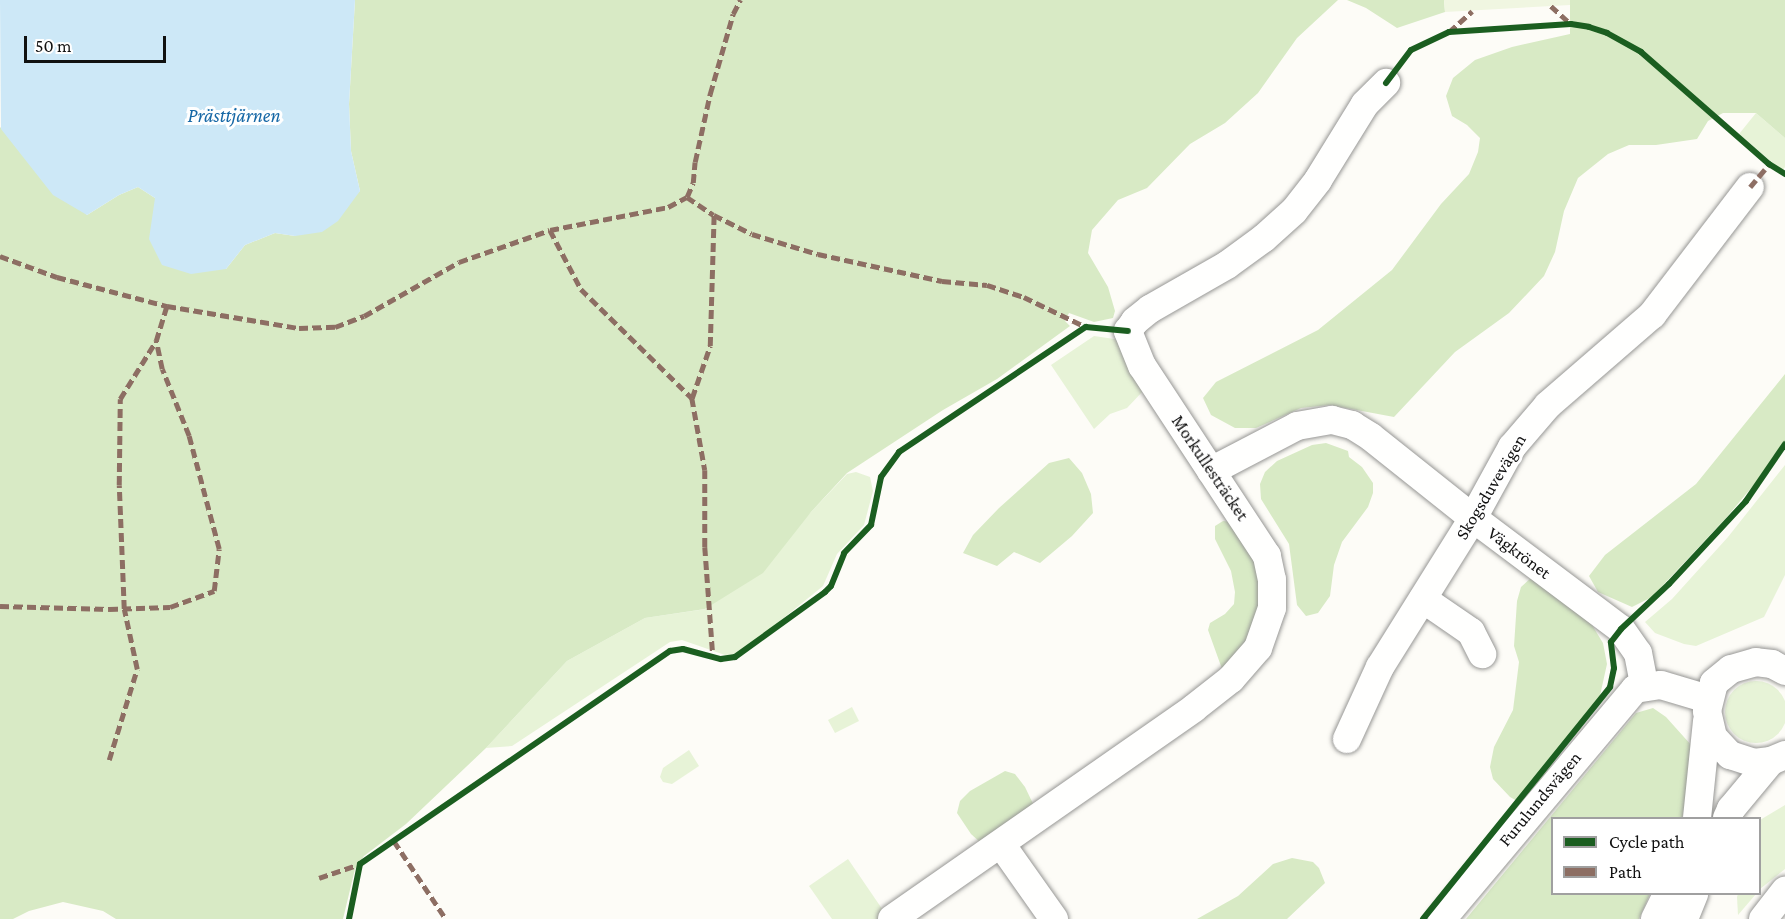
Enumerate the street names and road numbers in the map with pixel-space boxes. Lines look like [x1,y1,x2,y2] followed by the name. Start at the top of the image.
[1167,411,1253,525] street label: Morkullesträcket
[1451,430,1531,544] street label: Skogsduvevägen
[1483,522,1555,584] street label: Vägkrönet
[1494,747,1586,851] street label: Furulundsvägen

